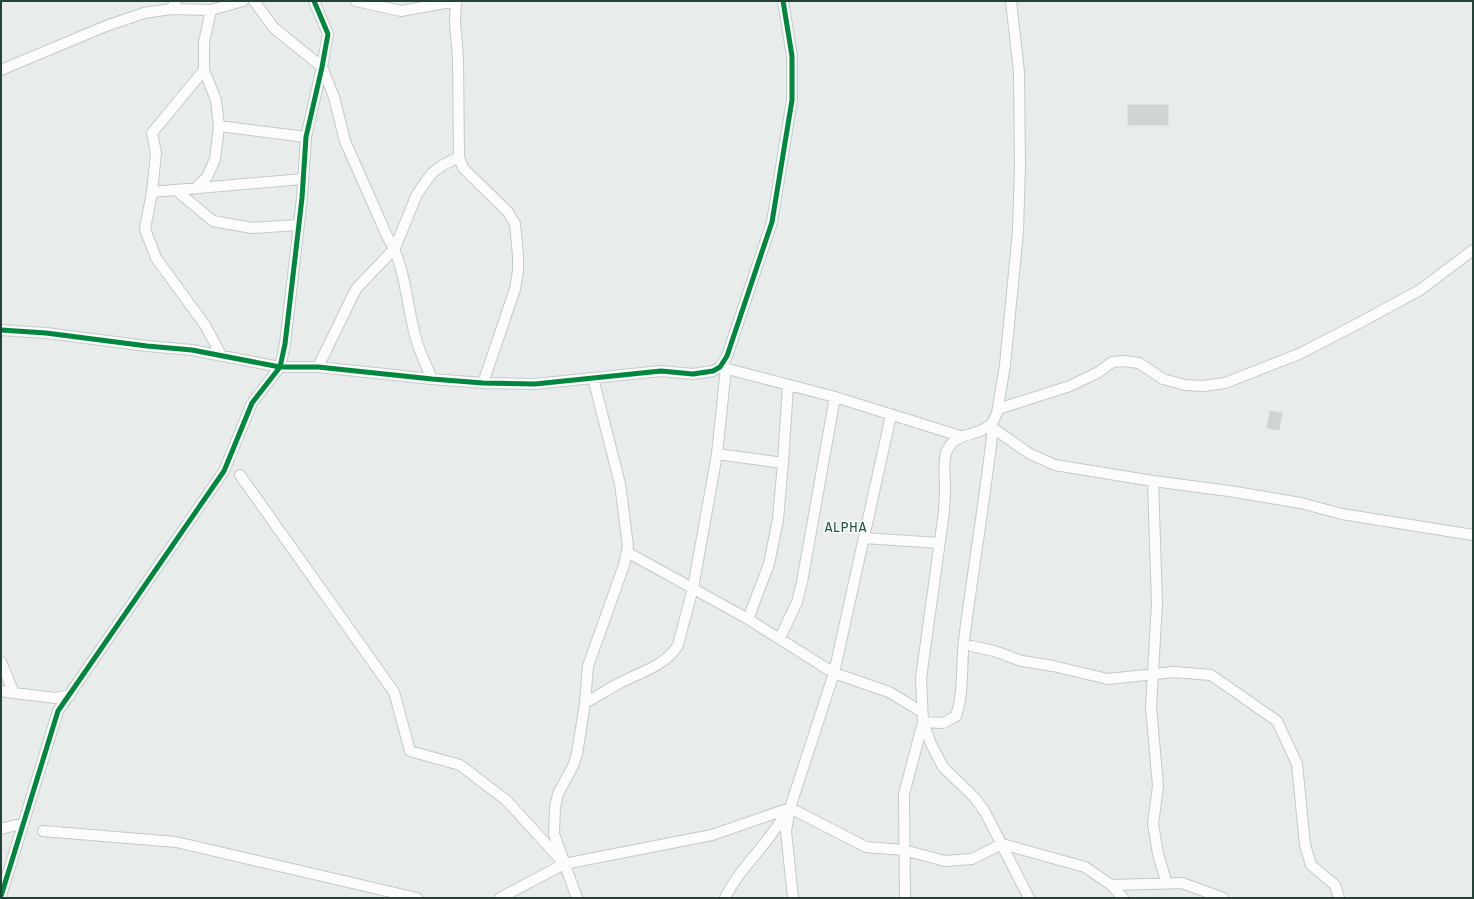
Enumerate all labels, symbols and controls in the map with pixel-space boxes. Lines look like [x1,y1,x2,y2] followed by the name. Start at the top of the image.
[824,518,867,536] district label: ALPHA

